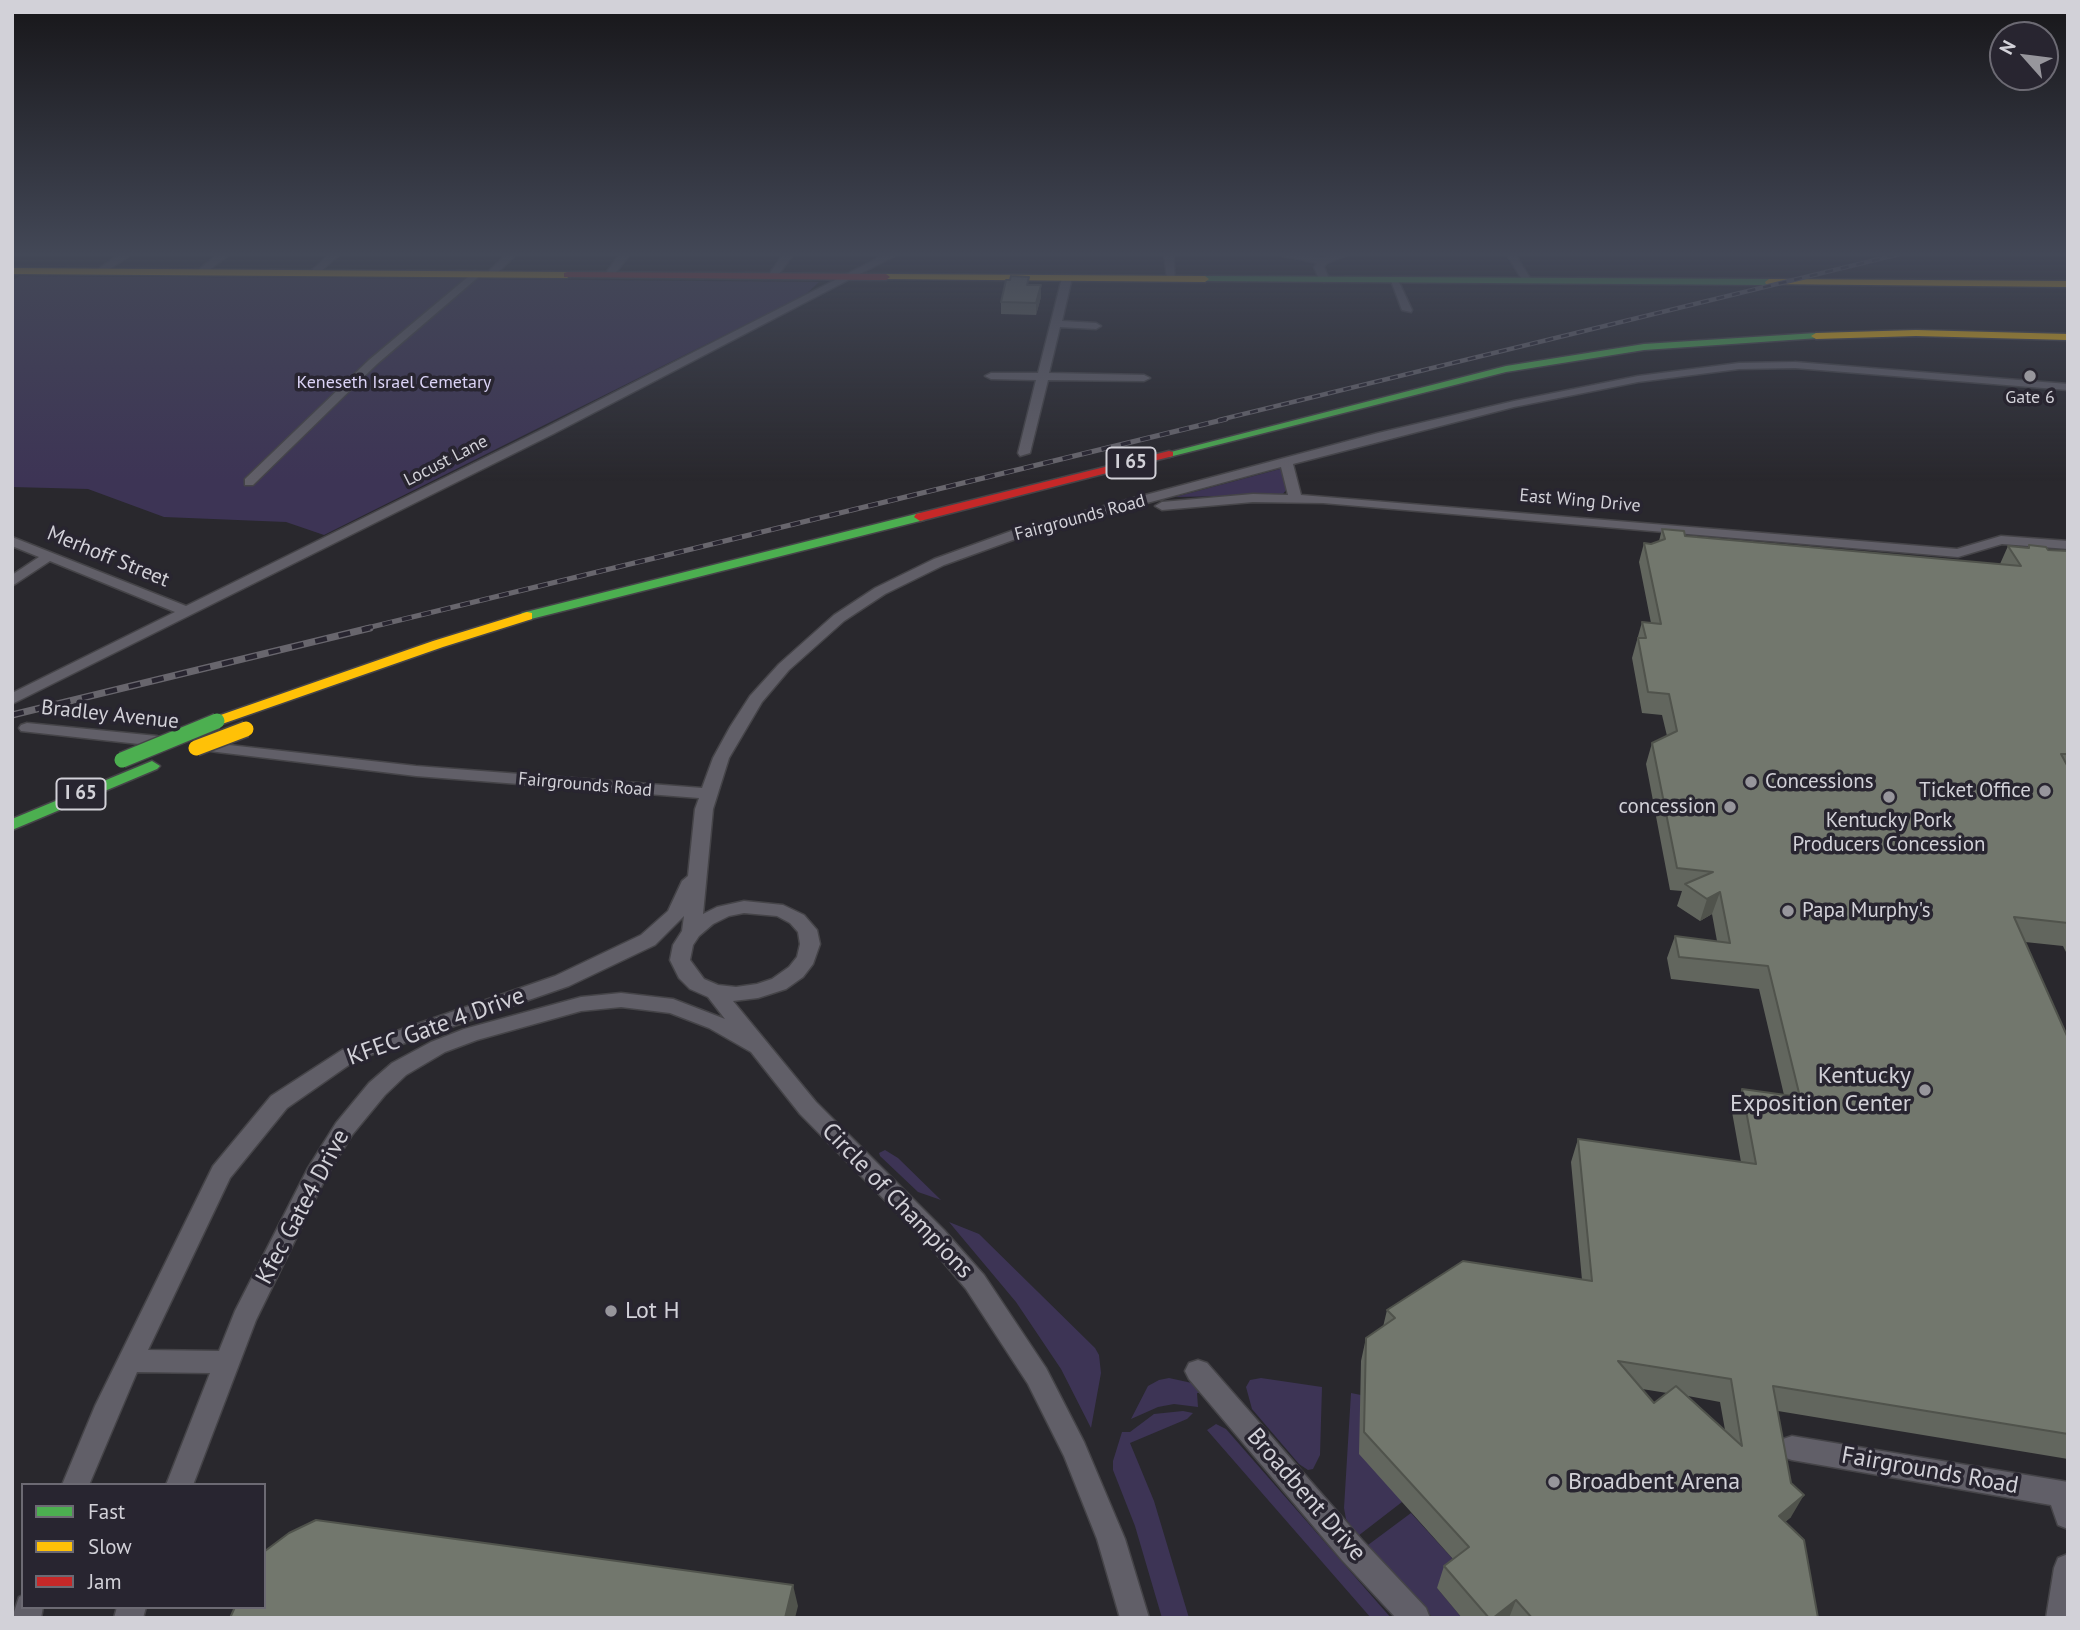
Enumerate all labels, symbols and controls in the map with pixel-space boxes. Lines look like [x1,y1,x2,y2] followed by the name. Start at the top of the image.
[1989,21,2059,91] north arrow
[1994,36,2021,58] text: N
[2022,368,2038,384] marker: Gate 6
[297,372,491,394] park label: Keneseth Israel Cemetary
[2005,387,2055,409] place label: Gate 6
[401,431,491,491] street label: Locust Lane
[1106,447,1156,478] road number: I 65
[1519,485,1641,517] street label: East Wing Drive
[1012,490,1148,546] street label: Fairgrounds Road
[43,521,173,593] street label: Merhoff Street
[40,695,180,735] street label: Bradley Avenue
[517,768,653,802] street label: Fairgrounds Road
[1765,769,1874,795] place label: Concessions
[1743,774,1759,790] marker: Concessions
[56,778,106,810] road number: I 65
[1919,778,2031,804] place label: Ticket Office
[2037,783,2053,799] marker: Ticket Office
[1881,789,1897,805] marker: Kentucky Pork Producers Concession
[1619,794,1716,820] place label: concession
[1722,799,1738,815] marker: concession
[1793,808,1985,858] place label: Kentucky Pork Producers Concession
[1802,898,1931,924] place label: Papa Murphy's
[1780,903,1796,919] marker: Papa Murphy's
[344,982,528,1072] street label: KFEC Gate 4 Drive
[1730,1062,1911,1118] place label: Kentucky Exposition Center
[1917,1082,1933,1098] marker: Kentucky Exposition Center
[815,1117,979,1285] street label: Circle of Champions
[250,1125,356,1289] street label: Kfec Gate4 Drive
[625,1297,680,1325] place label: Lot H
[603,1303,619,1319] marker: Lot H
[1241,1423,1371,1567] street label: Broadbent Drive
[1839,1441,2021,1501] street label: Fairgrounds Road
[1568,1468,1740,1496] place label: Broadbent Arena
[1546,1474,1562,1490] marker: Broadbent Arena
[21,1483,266,1609] legend
[88,1498,125,1525] text: Fast
[88,1533,132,1560] text: Slow
[88,1568,122,1595] text: Jam

